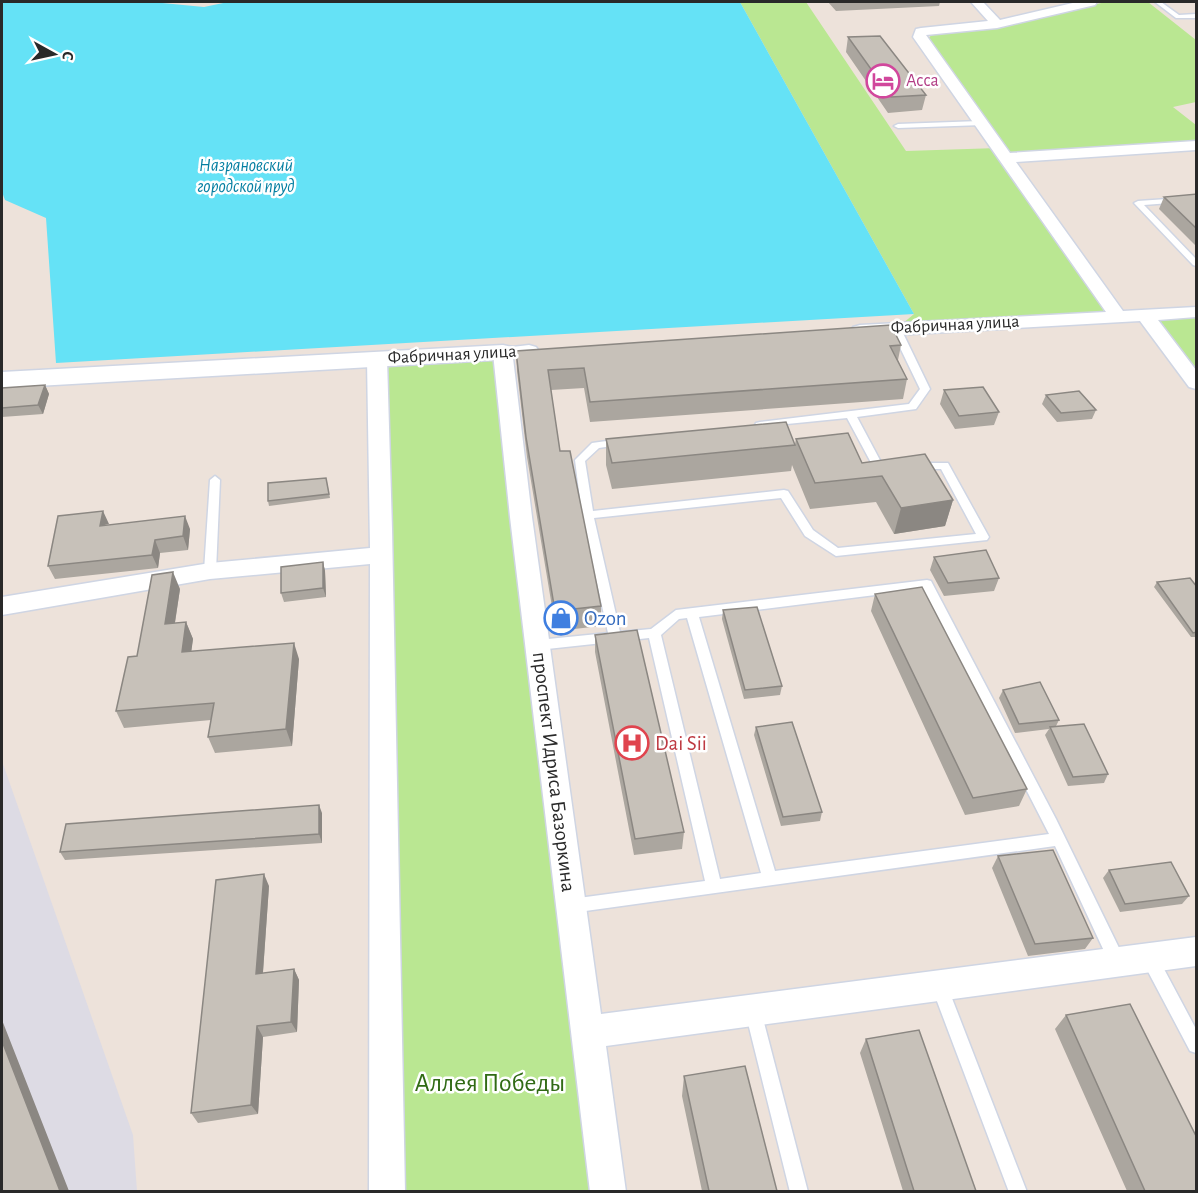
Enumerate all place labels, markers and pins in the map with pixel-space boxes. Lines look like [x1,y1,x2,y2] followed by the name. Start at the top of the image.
[865,63,901,99] hotel icon: Асса
[906,72,939,90] place label: Асса
[543,600,579,636] shop icon: Ozon
[584,608,627,629] place label: Ozon
[614,725,650,761] hospital icon: Dai Sii
[655,733,707,754] place label: Dai Sii

